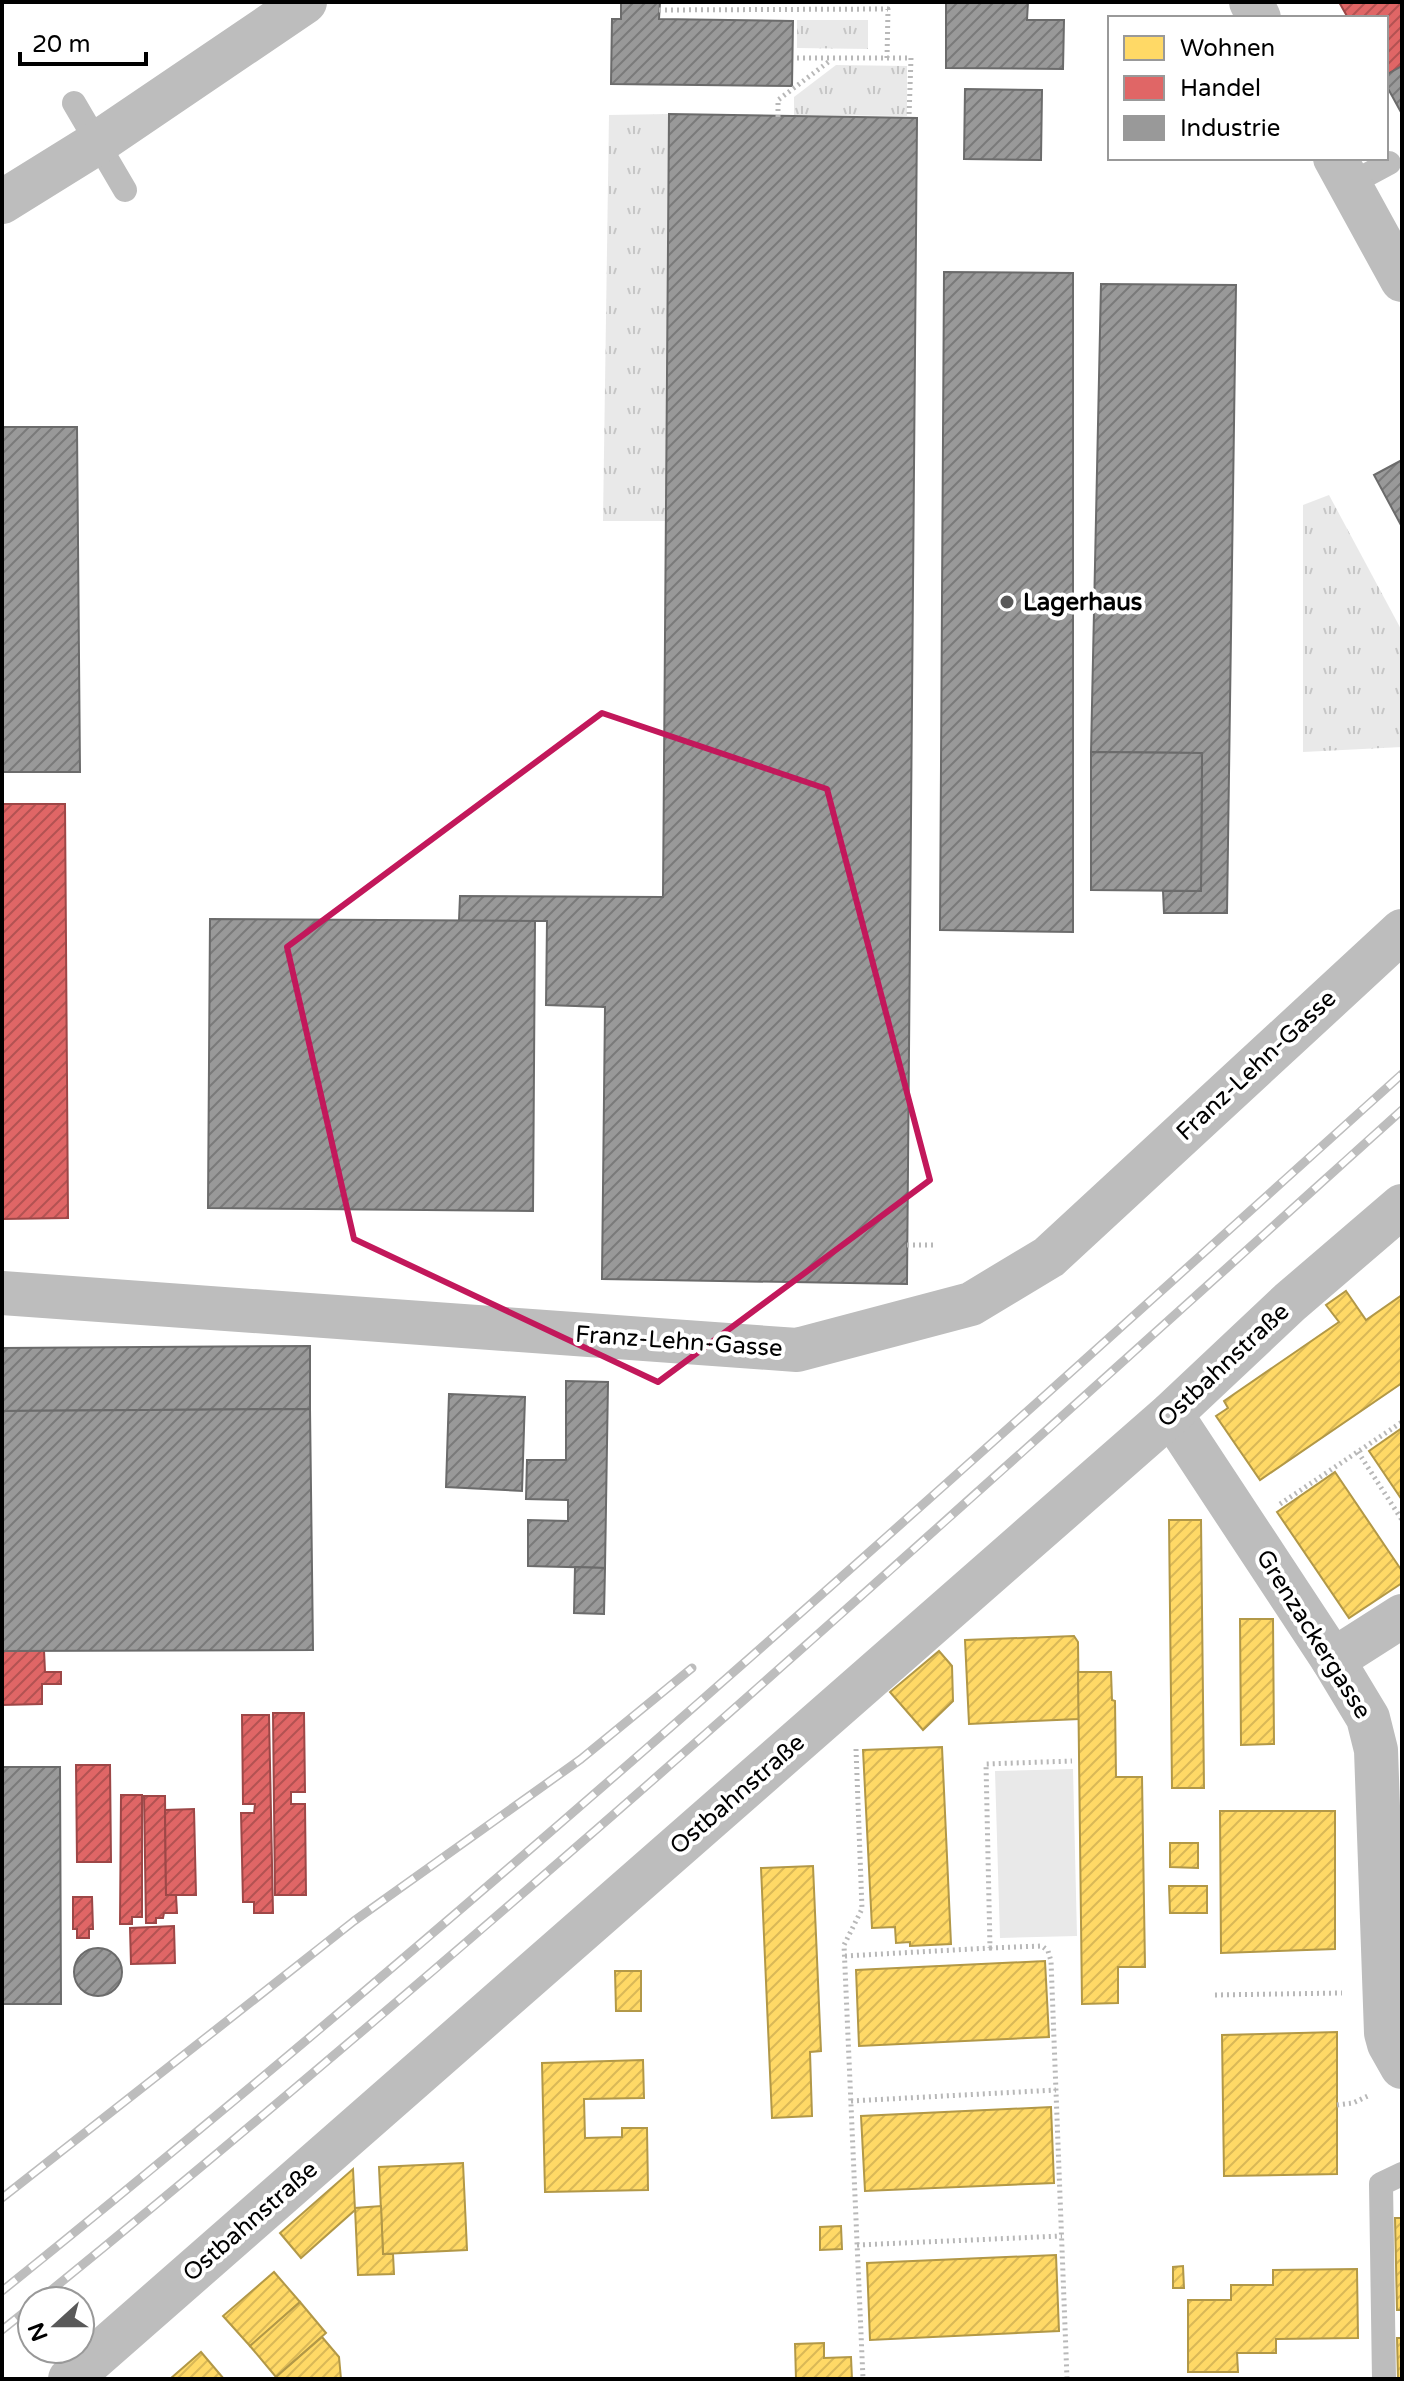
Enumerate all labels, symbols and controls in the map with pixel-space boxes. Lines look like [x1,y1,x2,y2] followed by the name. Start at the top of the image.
[20,16,146,66] scale bar
[1108,16,1388,160] legend
[32,30,90,59] text: 20 m
[1180,34,1275,63] text: Wohnen
[1180,74,1261,103] text: Handel
[1180,114,1280,143] text: Industrie
[1023,588,1142,617] place label: Lagerhaus
[998,593,1016,611] marker: Lagerhaus
[1170,984,1342,1147] street label: Franz-Lehn-Gasse
[1152,1297,1295,1434] street label: Ostbahnstraße
[574,1320,784,1363] street label: Franz-Lehn-Gasse
[1250,1544,1377,1724] street label: Grenzackergasse
[664,1728,811,1861] street label: Ostbahnstraße
[177,2155,324,2288] street label: Ostbahnstraße
[16,2285,96,2365] north arrow
[23,2319,54,2345] text: N

